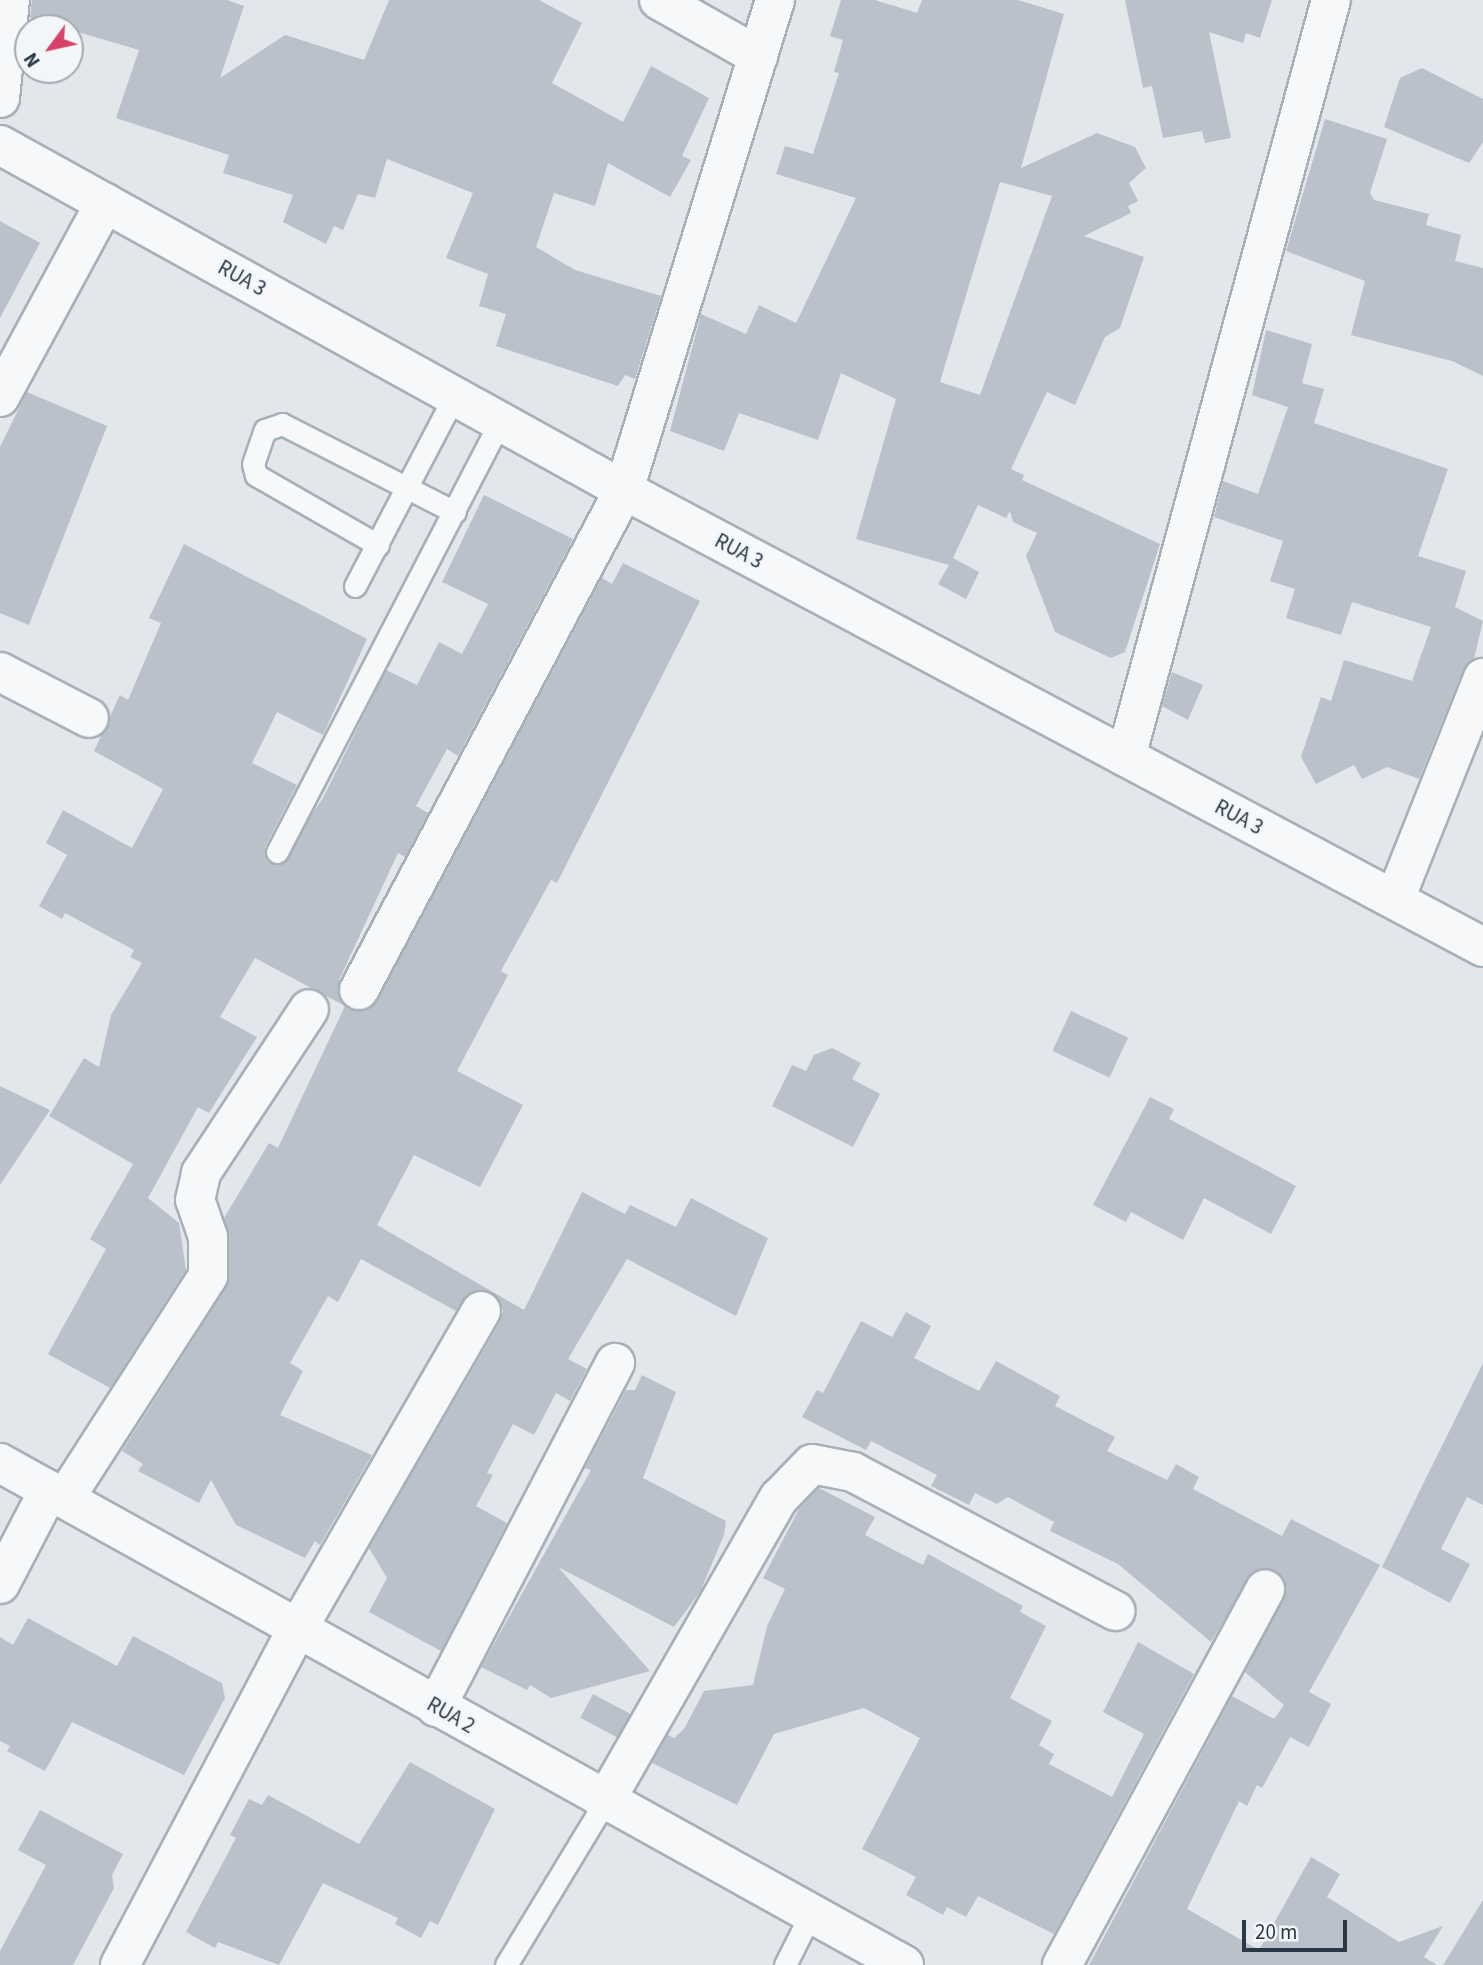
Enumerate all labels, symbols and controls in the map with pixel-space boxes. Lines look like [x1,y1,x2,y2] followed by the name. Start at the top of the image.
[14,14,84,84] north arrow
[18,47,47,72] text: N
[214,255,270,301] street label: RUA 3
[710,528,768,574] street label: RUA 3
[1210,794,1268,840] street label: RUA 3
[423,1691,479,1739] street label: RUA 2
[1245,1906,1350,1950] scale bar
[1255,1917,1297,1947] text: 20 m

